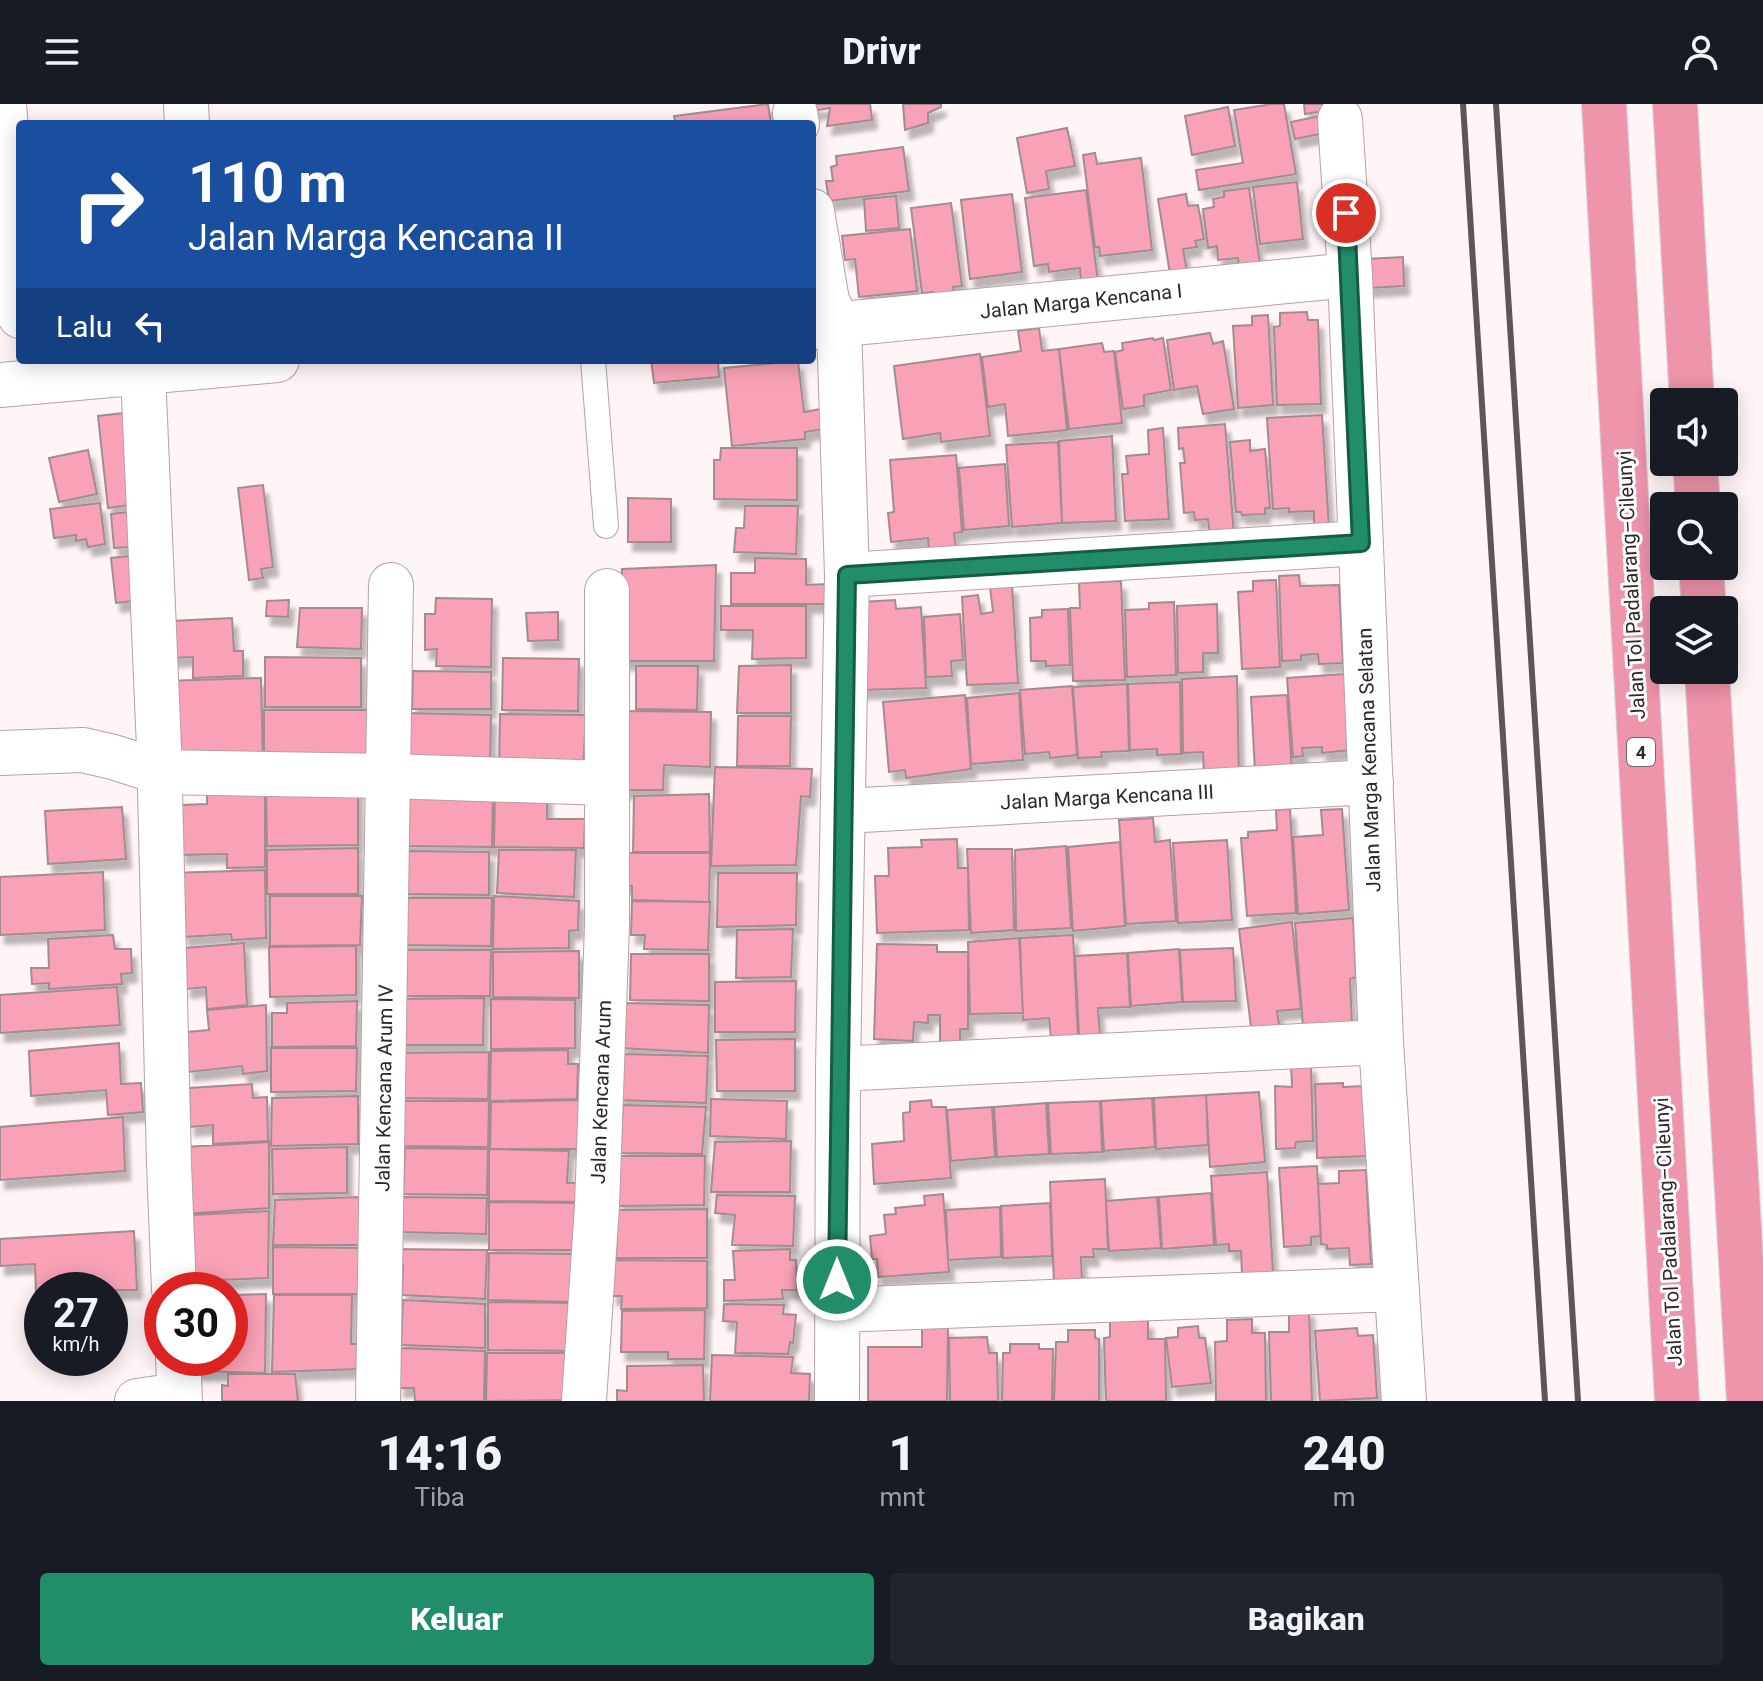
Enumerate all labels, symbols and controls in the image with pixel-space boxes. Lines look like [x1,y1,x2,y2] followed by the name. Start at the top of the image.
[40,30,84,74] icon: menu
[1679,30,1723,74] icon: person
[842,31,921,73] text: Drivr
[188,150,347,216] text: 110 m
[56,152,160,256] icon: right
[1312,179,1380,247] pin
[1324,191,1368,235] icon: arrive
[188,217,564,259] text: Jalan Marga Kencana II
[979,278,1183,324] street label: Jalan Marga Kencana I
[128,304,172,348] icon: left
[56,309,112,344] text: Lalu
[1650,388,1738,684] map controls
[1650,388,1738,476] button: sound
[1612,450,1650,720] street label: Jalan Tol Padalarang–Cileunyi
[1650,492,1738,580] button: search
[1650,596,1738,684] button: layers
[1352,627,1386,893] street label: Jalan Marga Kencana Selatan
[1627,738,1655,766] road number: 4
[999,779,1215,815] street label: Jalan Marga Kencana III
[370,984,398,1192] street label: Jalan Kencana Arum IV
[586,1000,616,1184] street label: Jalan Kencana Arum
[1649,1097,1687,1367] street label: Jalan Tol Padalarang–Cileunyi
[795,1238,879,1322] position arrow
[144,1272,248,1376] speed limit sign: 30
[53,1290,99,1337] text: 27
[53,1332,99,1356] text: km/h
[377,1425,502,1482] text: 14:16
[888,1425,916,1482] text: 1
[1303,1425,1386,1482] text: 240
[414,1482,465,1512] text: Tiba
[879,1482,925,1512] text: mnt
[1333,1482,1355,1512] text: m
[40,1573,874,1665] button: Keluar
[890,1573,1723,1665] button: Bagikan

